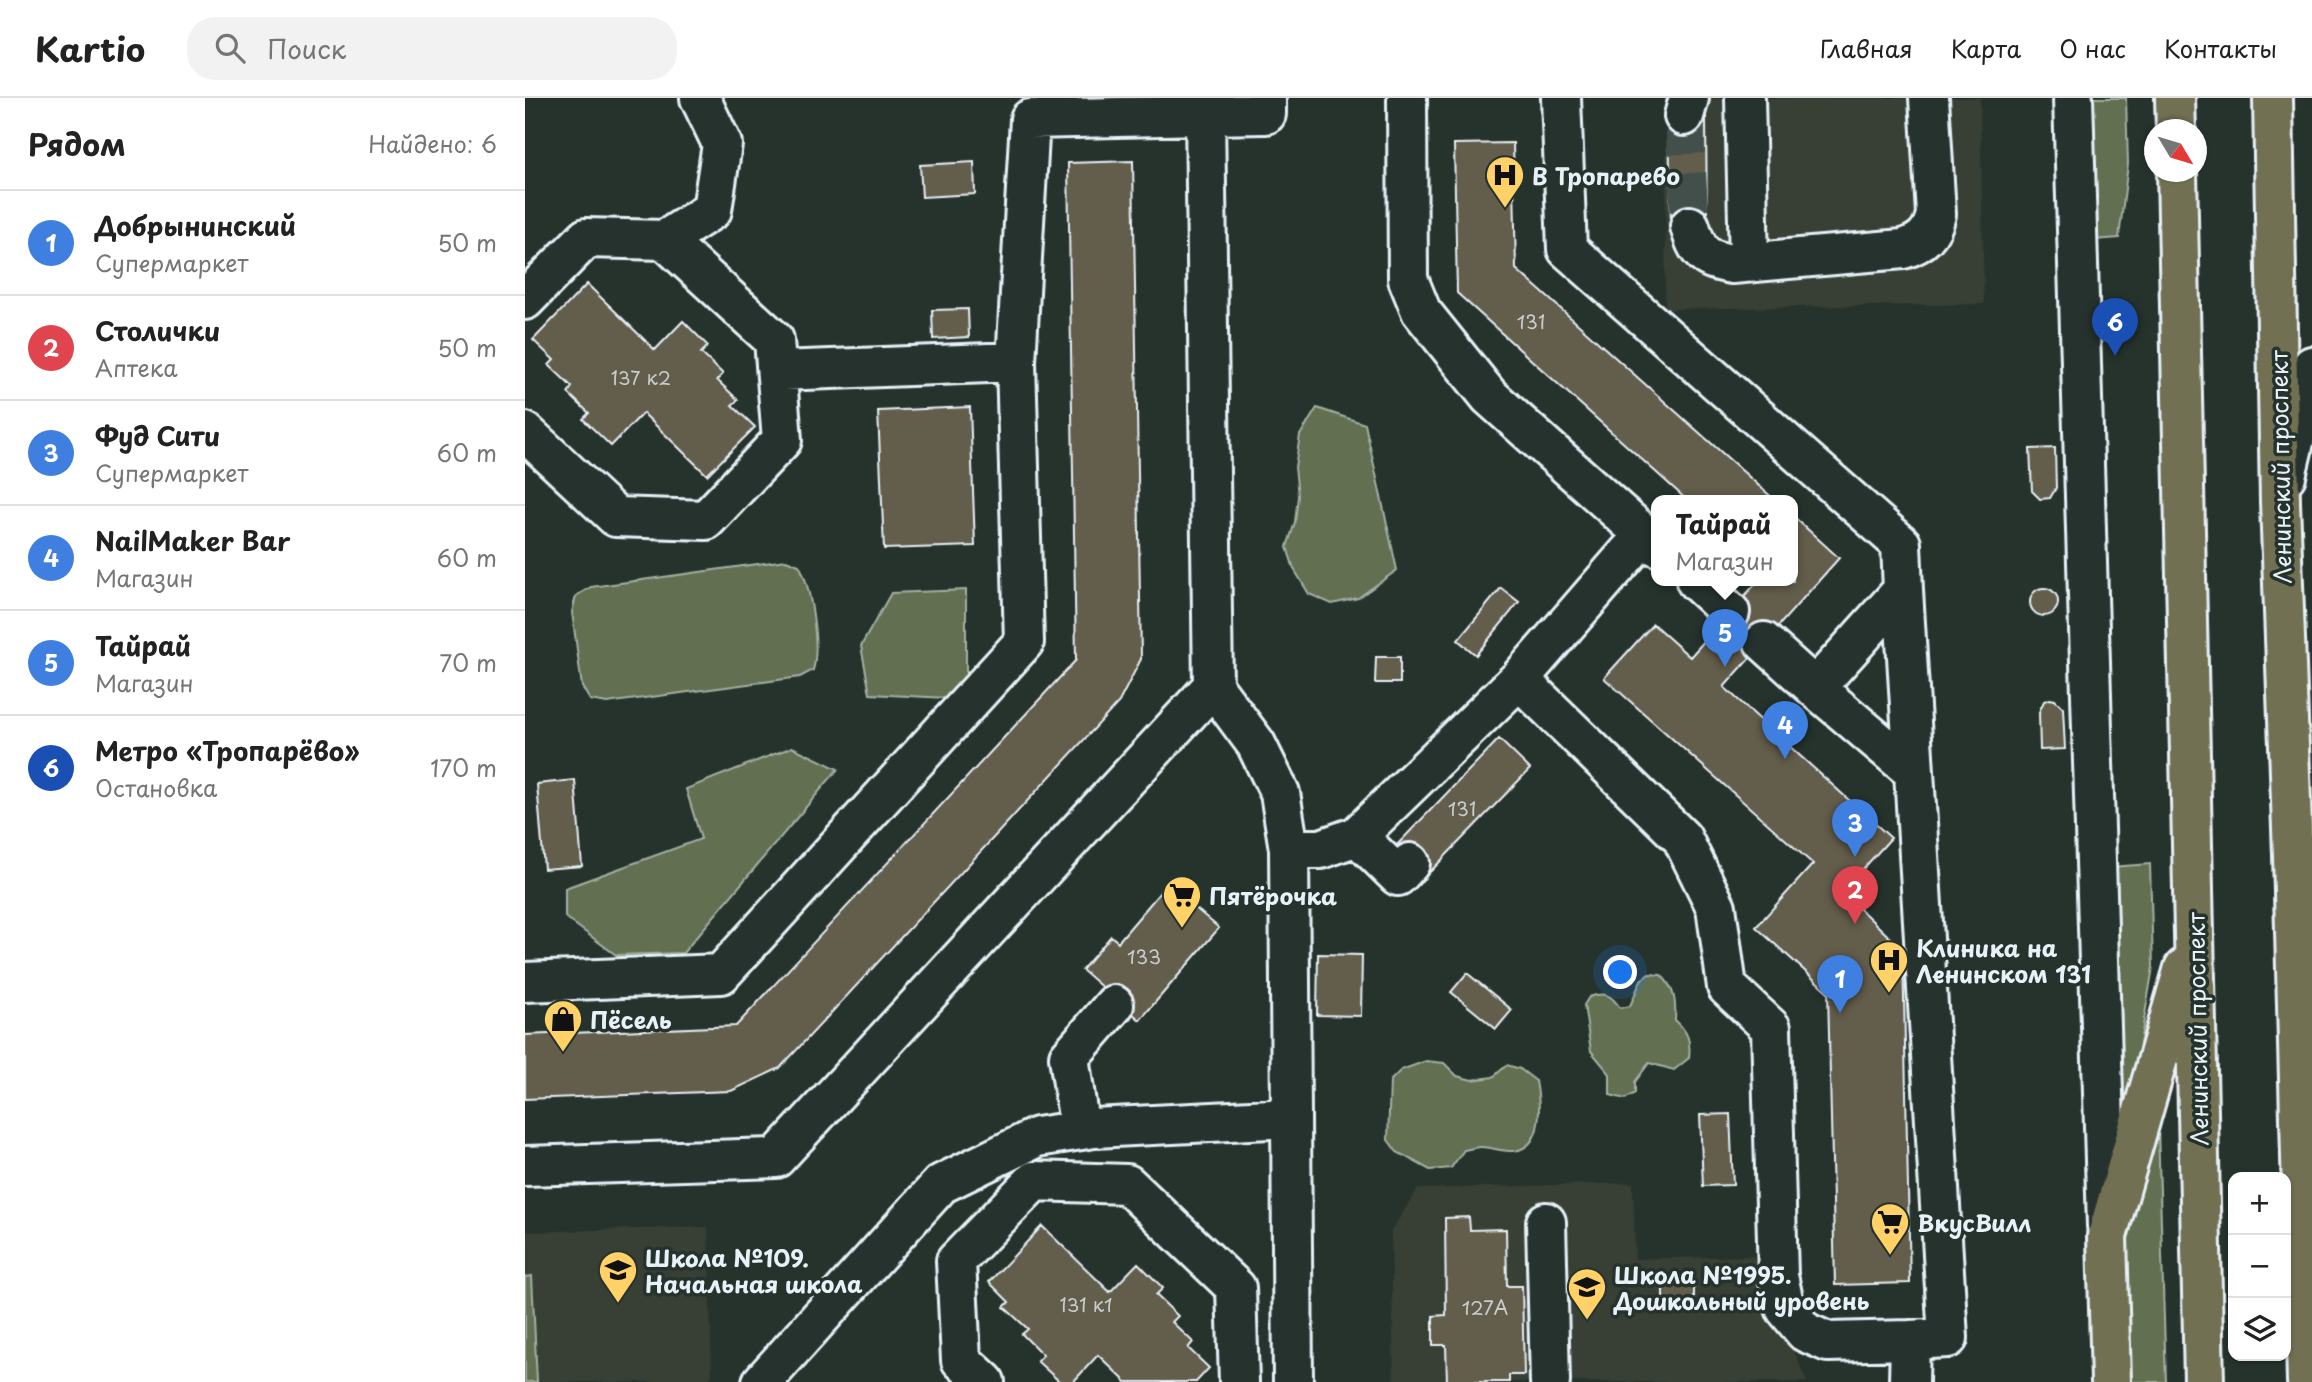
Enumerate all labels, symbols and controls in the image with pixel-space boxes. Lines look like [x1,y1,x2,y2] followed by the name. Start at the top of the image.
[187,17,677,80] search box
[35,23,145,73] text: Kartio
[211,29,249,67] icon: search
[267,29,346,68] text: Поиск
[1820,30,1913,66] text: Главная
[1951,30,2021,66] text: Карта
[2059,30,2126,66] text: О нас
[2164,30,2277,66] text: Контакты
[2144,119,2207,182] north arrow
[28,121,126,166] text: Рядом
[368,126,497,161] text: Найдено: 6
[1484,154,1526,209] hospital icon: В Тропарево
[1532,158,1680,193] place label: В Тропарево
[95,206,296,245] text: Добрынинский
[46,225,57,260] text: 1
[437,225,497,260] text: 50 m
[95,245,249,280] text: Супермаркет
[2092,298,2138,356] pin: 6
[1517,307,1545,335] house number: 131
[95,311,220,350] text: Столички
[43,330,59,365] text: 2
[437,330,497,365] text: 50 m
[2260,349,2300,584] street label: Ленинский проспект
[95,350,177,385] text: Аптека
[611,363,671,391] house number: 137 к2
[95,416,220,455] text: Фуд Сити
[43,435,59,470] text: 3
[437,435,497,470] text: 60 m
[95,455,249,490] text: Супермаркет
[1651,495,1798,586] popup
[1675,504,1771,543] text: Тайрай
[95,521,290,560] text: NailMaker Bar
[43,540,59,575] text: 4
[437,540,497,575] text: 60 m
[1675,543,1774,578] text: Магазин
[95,560,194,595] text: Магазин
[1702,609,1748,667] pin: 5
[95,626,191,665] text: Тайрай
[44,645,58,680] text: 5
[439,645,497,680] text: 70 m
[95,665,194,700] text: Магазин
[1762,701,1808,759] pin: 4
[95,731,359,770] text: Метро «Тропарёво»
[43,750,59,785] text: 6
[430,750,497,785] text: 170 m
[95,770,217,805] text: Остановка
[1448,794,1476,822] house number: 131
[1832,799,1878,857] pin: 3
[1832,866,1878,924] pin: 2
[1161,874,1203,929] supermarket icon: Пятёрочка
[1209,878,1337,913] place label: Пятёрочка
[2177,911,2217,1146] street label: Ленинский проспект
[1916,930,2091,991] place label: Клиника на Ленинском 131
[1868,939,1910,994] hospital icon: Клиника на Ленинском 131
[1127,942,1161,970] house number: 133
[1603,955,1637,989] your location
[1817,955,1863,1013] pin: 1
[542,998,584,1053] shop icon: Пёсель
[590,1002,672,1037] place label: Пёсель
[2228,1172,2291,1361] map controls
[2228,1172,2291,1235] button: +
[1869,1201,1911,1256] supermarket icon: ВкусВилл
[1917,1205,2031,1240] place label: ВкусВилл
[2228,1235,2291,1298] button: −
[645,1240,863,1301] place label: Школа №109. Начальная школа
[597,1249,639,1304] school or university icon: Школа №109. Начальная школа
[1613,1257,1870,1318] place label: Школа №1995. Дошкольный уровень
[1566,1266,1608,1321] school or university icon: Школа №1995. Дошкольный уровень
[1059,1290,1113,1318] house number: 131 к1
[1462,1293,1508,1321] house number: 127А
[2228,1298,2291,1361] button: layers

